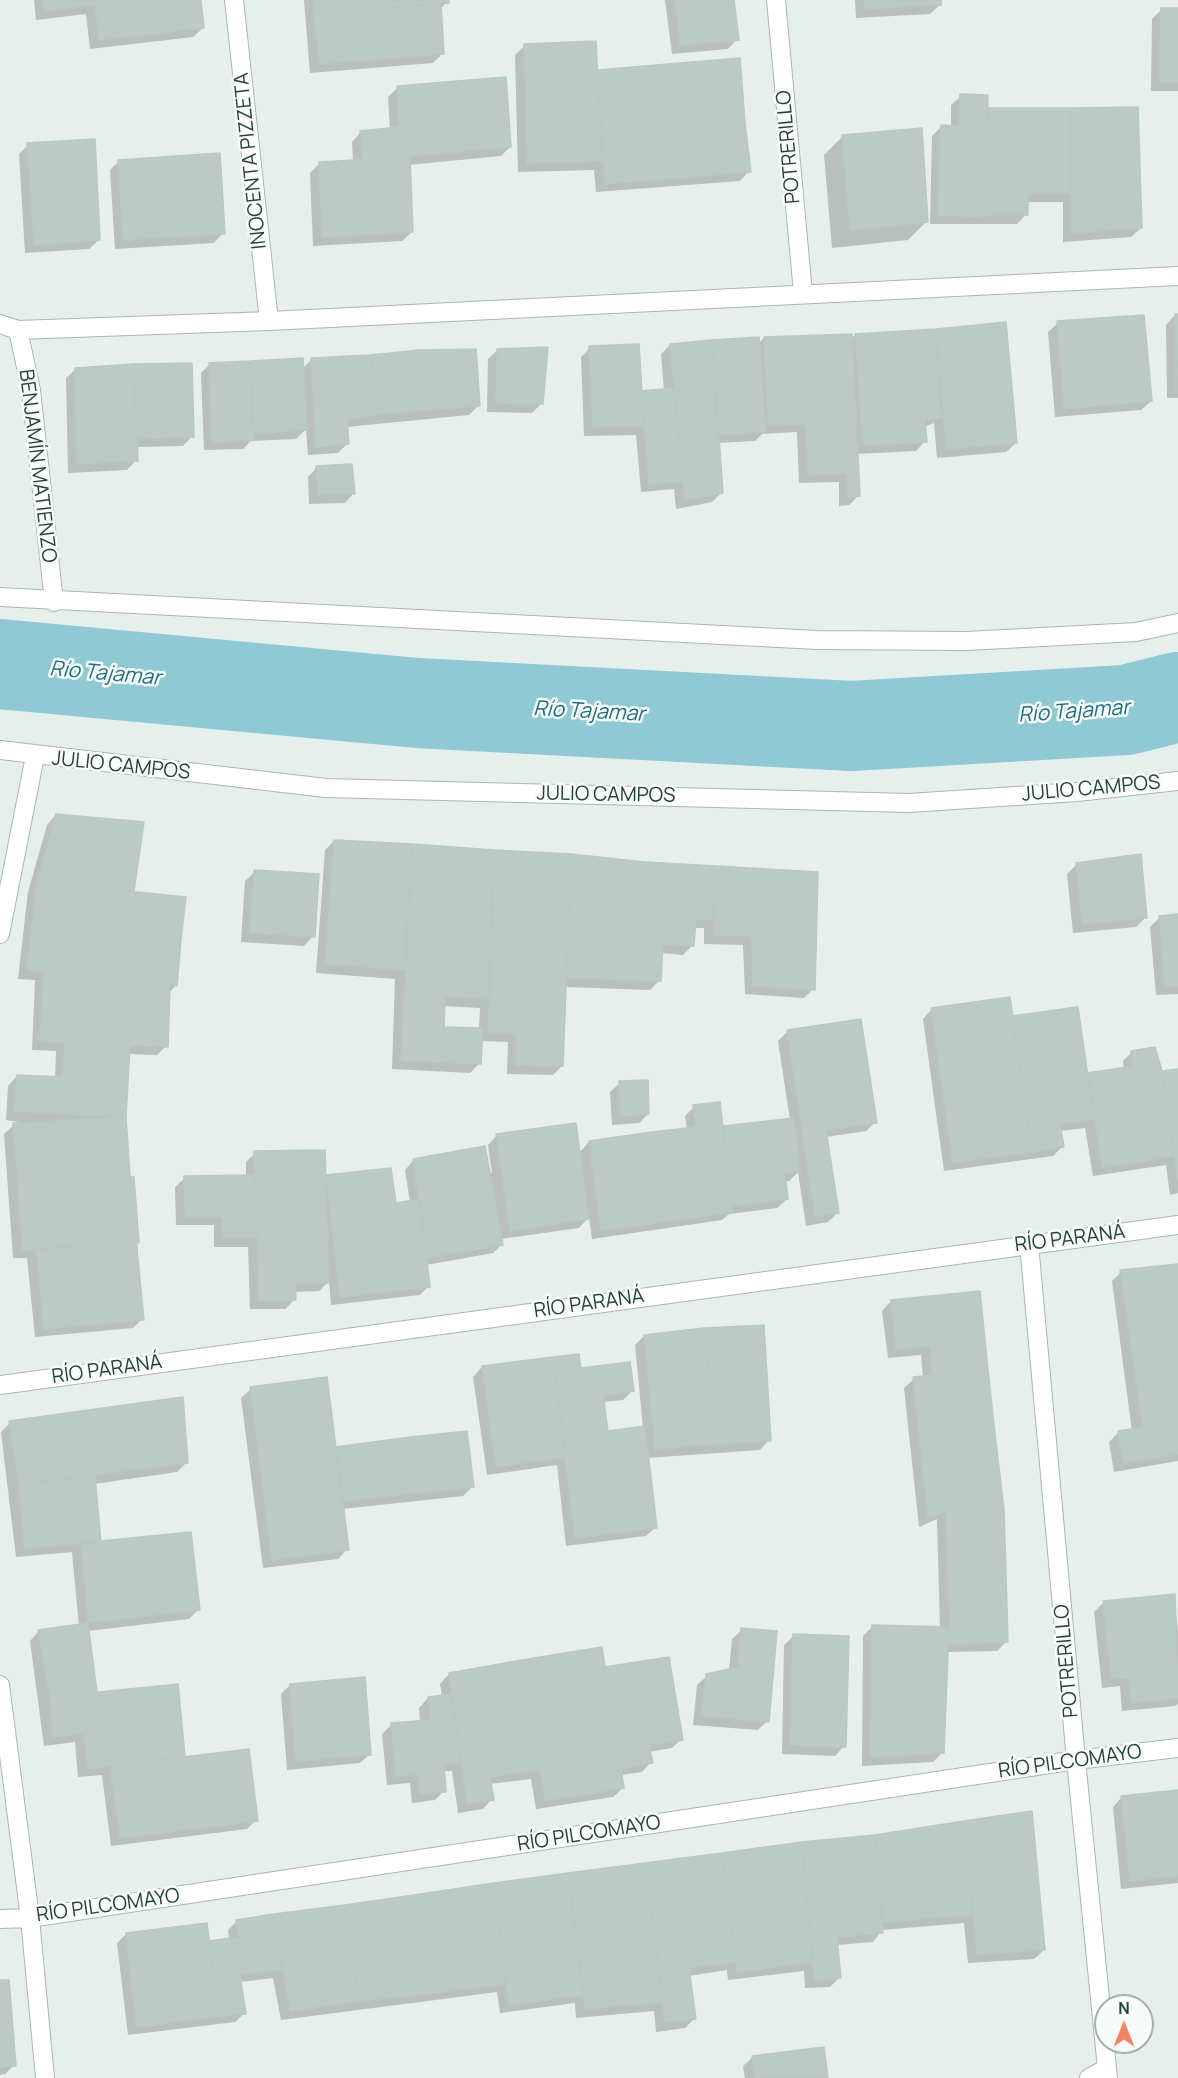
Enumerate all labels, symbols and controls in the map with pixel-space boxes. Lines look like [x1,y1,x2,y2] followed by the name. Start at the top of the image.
[230,72,272,250] street label: INOCENTA PIZZETA
[772,89,806,205] street label: POTRERILLO
[13,368,61,564] street label: BENJAMÍN MATIENZO
[48,657,162,691] water label: Río Tajamar
[1018,696,1130,728] water label: Río Tajamar
[533,697,645,727] water label: Río Tajamar
[51,747,191,785] street label: JULIO CAMPOS
[1021,771,1161,807] street label: JULIO CAMPOS
[536,782,676,808] street label: JULIO CAMPOS
[1013,1220,1127,1258] street label: RÍO PARANÁ
[532,1284,646,1324] street label: RÍO PARANÁ
[50,1350,164,1390] street label: RÍO PARANÁ
[1050,1603,1084,1719] street label: POTRERILLO
[997,1740,1143,1784] street label: RÍO PILCOMAYO
[516,1811,662,1857] street label: RÍO PILCOMAYO
[35,1884,181,1928] street label: RÍO PILCOMAYO
[1094,1994,1154,2054] north arrow
[1118,1997,1130,2019] text: N

